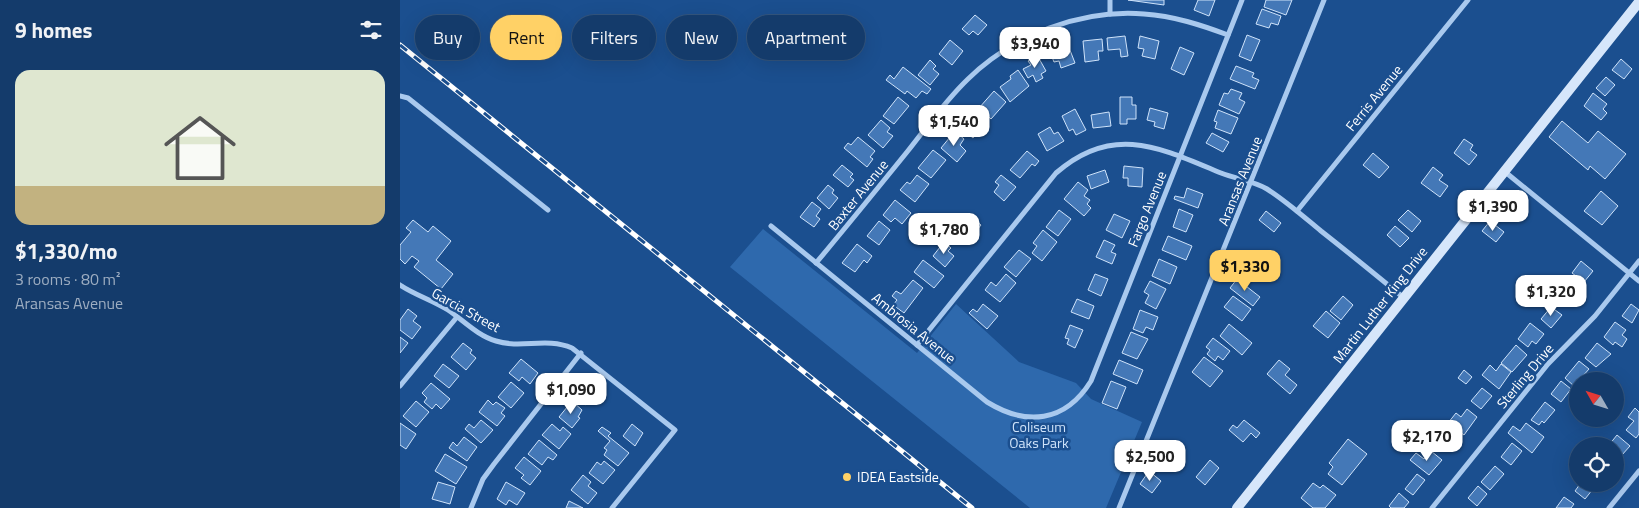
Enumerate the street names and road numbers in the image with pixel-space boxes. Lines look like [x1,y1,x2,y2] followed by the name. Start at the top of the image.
[1340,60,1407,136] street label: Ferris Avenue
[1212,133,1267,229] street label: Aransas Avenue
[822,155,893,235] street label: Baxter Avenue
[1122,168,1171,250] street label: Fargo Avenue
[1327,242,1432,368] street label: Martin Luther King Drive
[428,282,505,337] street label: Garcia Street
[868,287,961,368] street label: Ambrosia Avenue
[1491,339,1558,413] street label: Sterling Drive

